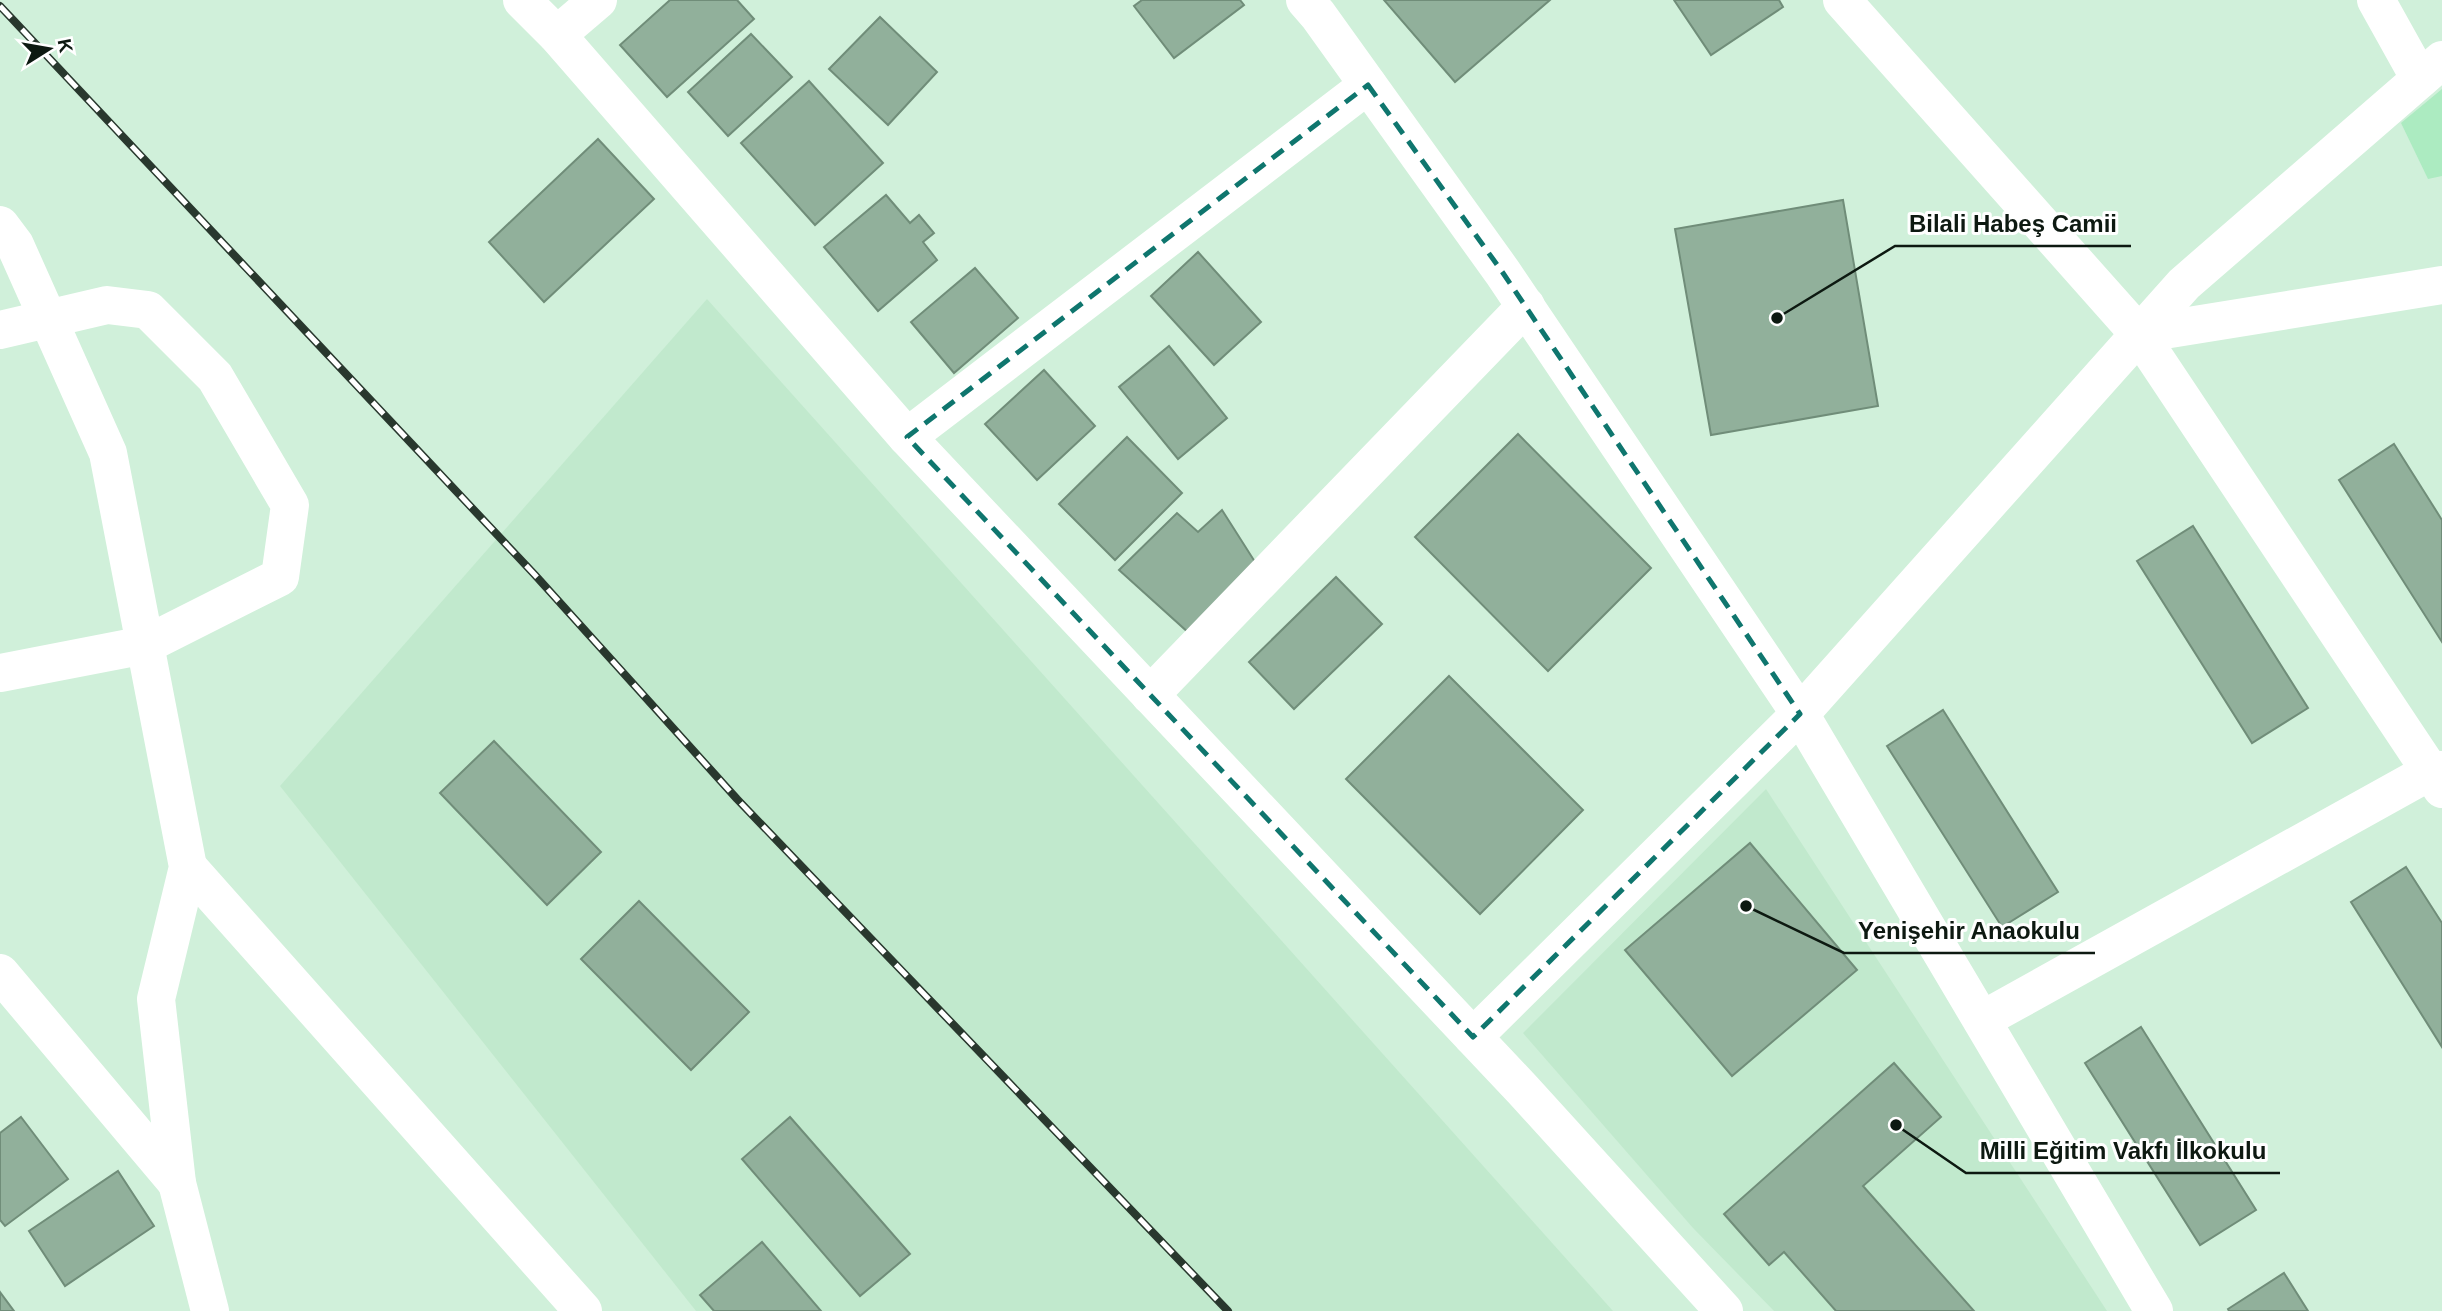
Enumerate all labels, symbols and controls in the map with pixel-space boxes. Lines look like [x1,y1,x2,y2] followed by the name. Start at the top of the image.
[14,14,84,84] north arrow
[54,37,77,55] text: K
[1895,201,2131,246] callout: Bilali Habeş Camii
[1909,210,2117,237] text: Bilali Habeş Camii
[1844,908,2095,953] callout: Yenişehir Anaokulu
[1858,917,2080,944] text: Yenişehir Anaokulu
[1966,1128,2280,1173] callout: Milli Eğitim Vakfı İlkokulu
[1980,1137,2266,1164] text: Milli Eğitim Vakfı İlkokulu

